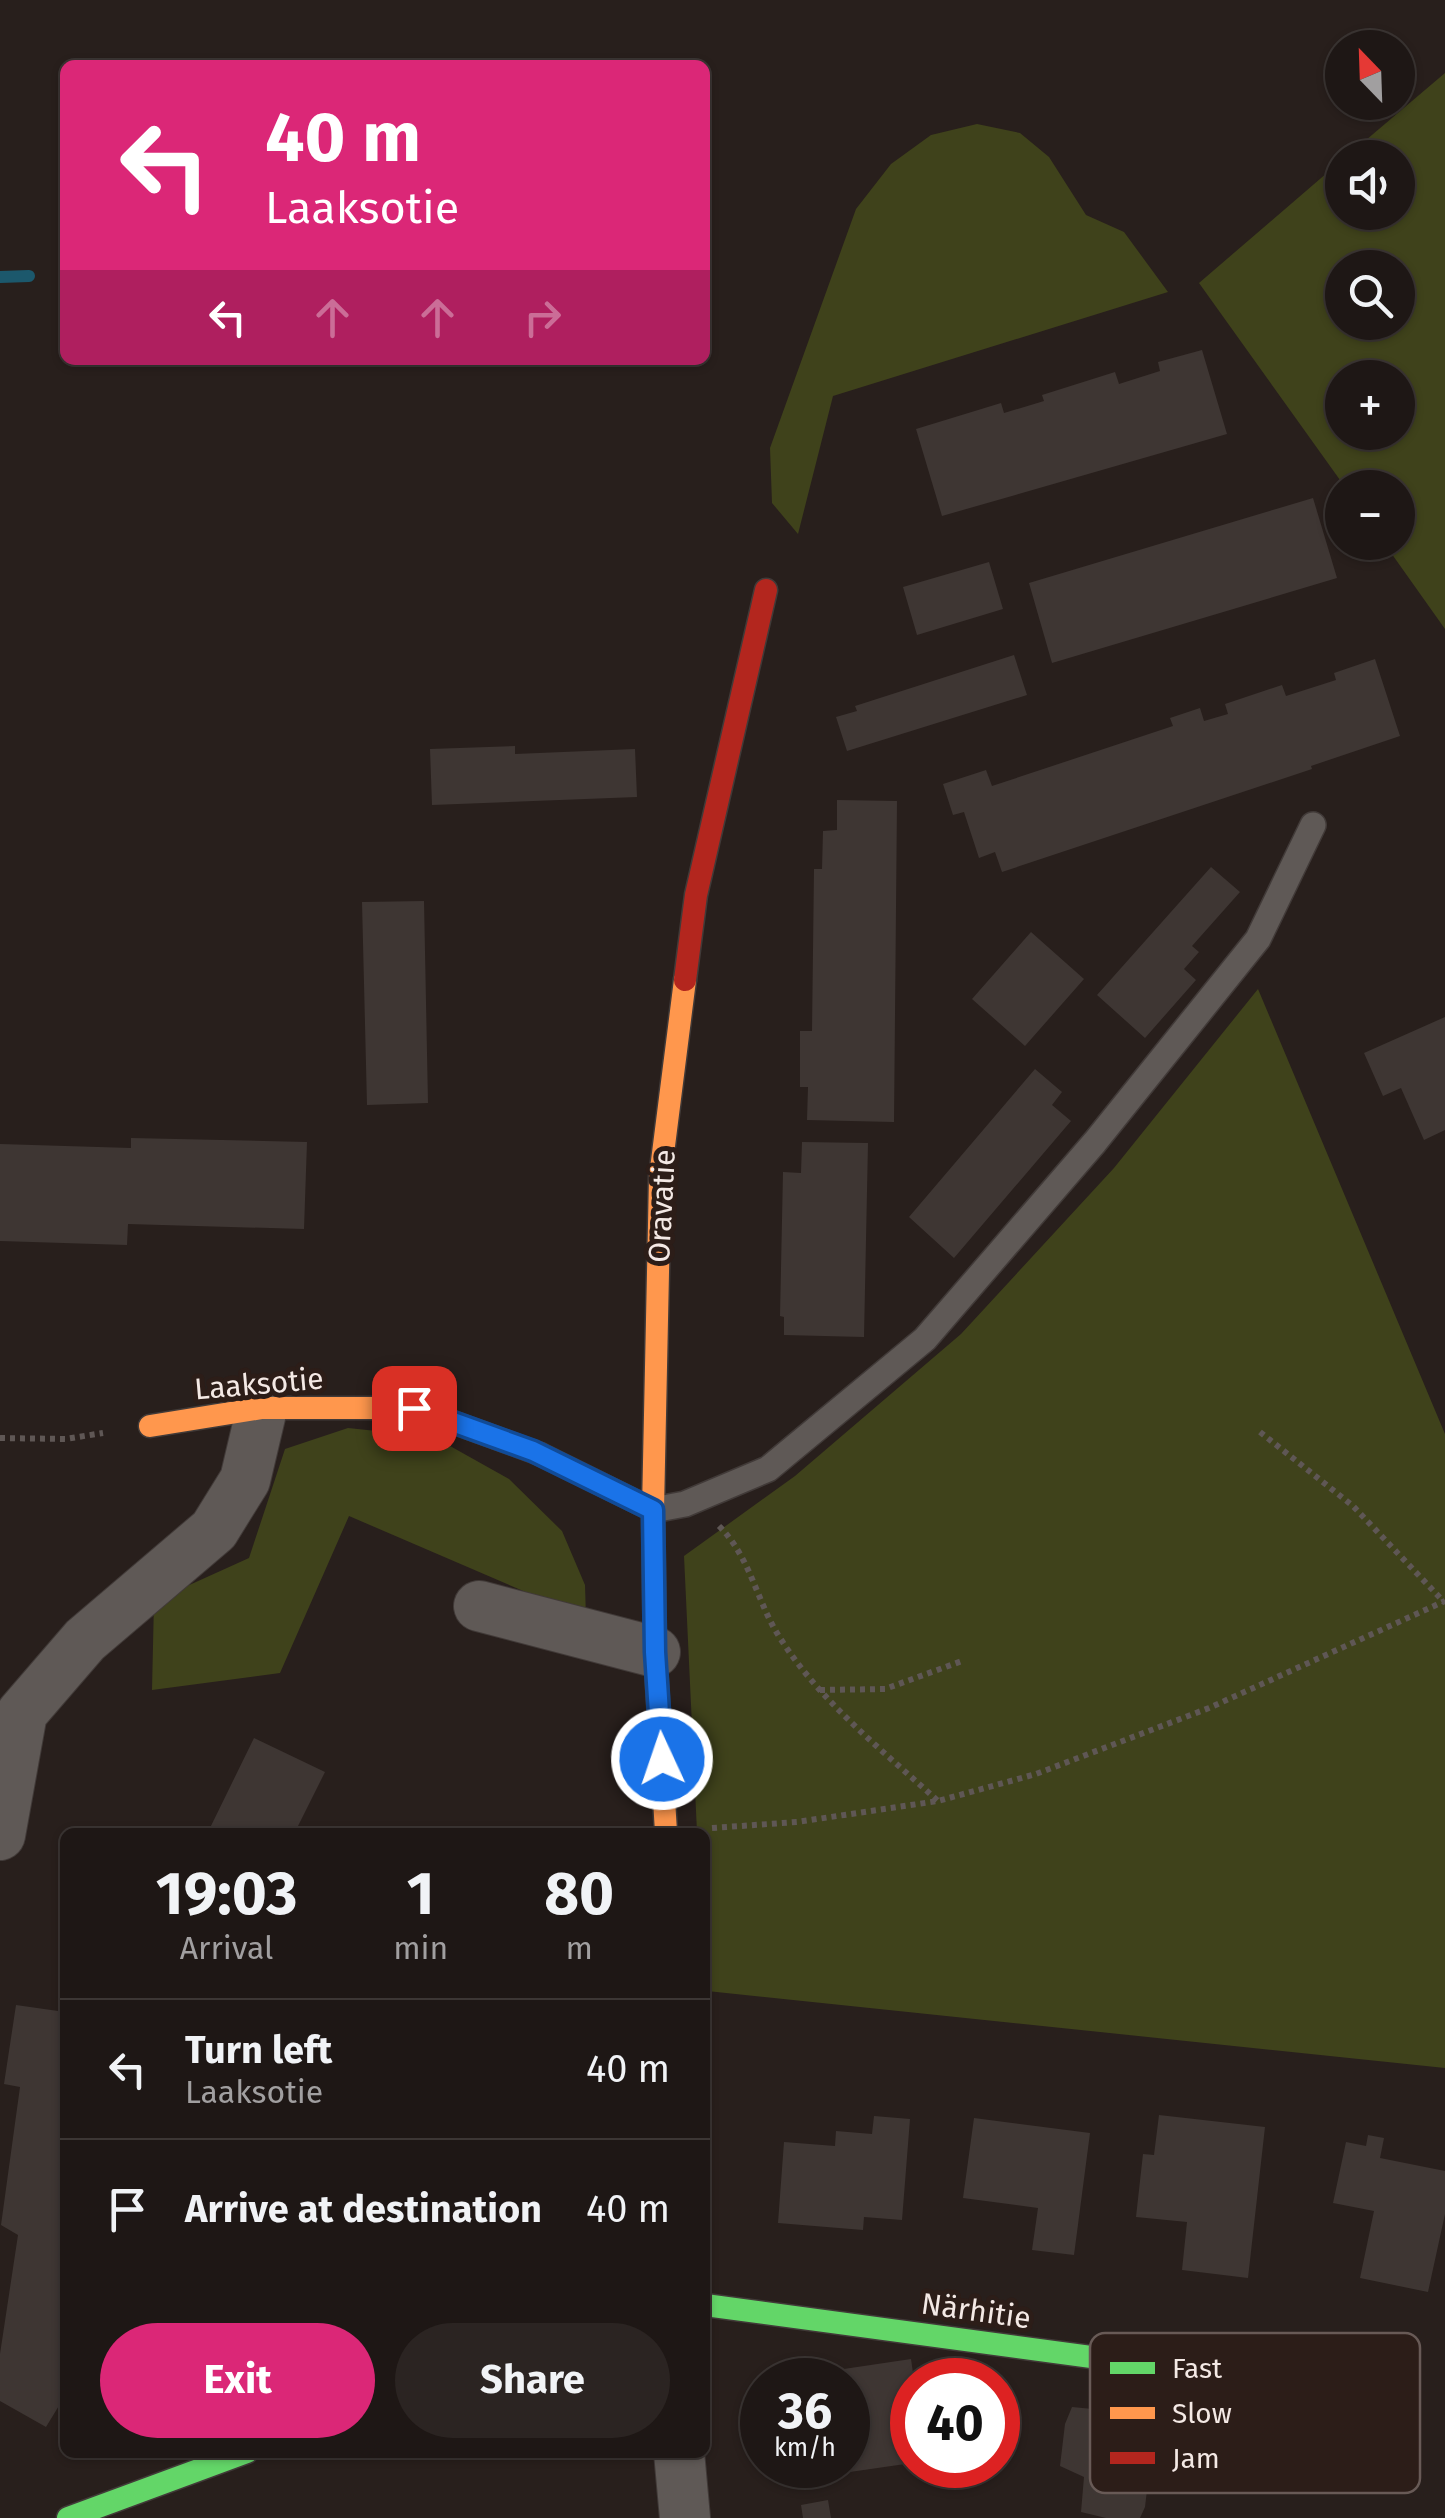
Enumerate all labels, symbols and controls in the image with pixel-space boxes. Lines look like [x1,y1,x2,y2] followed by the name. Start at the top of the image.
[1325,30,1415,120] north arrow
[1325,30,1415,560] map controls
[265,96,421,180] text: 40 m
[100,100,230,230] icon: left
[1325,140,1415,230] button: sound
[265,181,459,235] text: Laaksotie
[1325,250,1415,340] button: search
[200,290,255,345] icon: left
[305,290,360,345] icon: ahead
[410,290,465,345] icon: ahead
[515,290,570,345] icon: right
[1325,360,1415,450] button: +
[1325,470,1415,560] button: −
[641,1148,683,1264] street label: Oravatie
[193,1360,325,1408] street label: Laaksotie
[372,1366,457,1451] pin
[387,1381,442,1436] icon: arrive
[610,1707,714,1811] position arrow
[156,1858,297,1930] text: 19:03
[407,1858,435,1930] text: 1
[544,1858,614,1930] text: 80
[180,1929,273,1967] text: Arrival
[393,1929,448,1967] text: min
[565,1929,593,1967] text: m
[185,2027,332,2073] text: Turn left
[100,2042,155,2097] icon: left
[586,2046,670,2092] text: 40 m
[185,2073,323,2111] text: Laaksotie
[100,2182,155,2237] icon: arrive
[185,2186,542,2232] text: Arrive at destination
[586,2186,670,2232] text: 40 m
[919,2286,1033,2336] street label: Närhitie
[100,2323,375,2438] button: Exit
[395,2323,670,2438] button: Share
[1090,2333,1420,2493] legend
[1172,2352,1223,2385] text: Fast
[890,2358,1020,2488] speed limit sign: 40
[778,2381,832,2441] text: 36
[1172,2397,1232,2430] text: Slow
[774,2433,836,2463] text: km/h
[1172,2442,1220,2475] text: Jam

